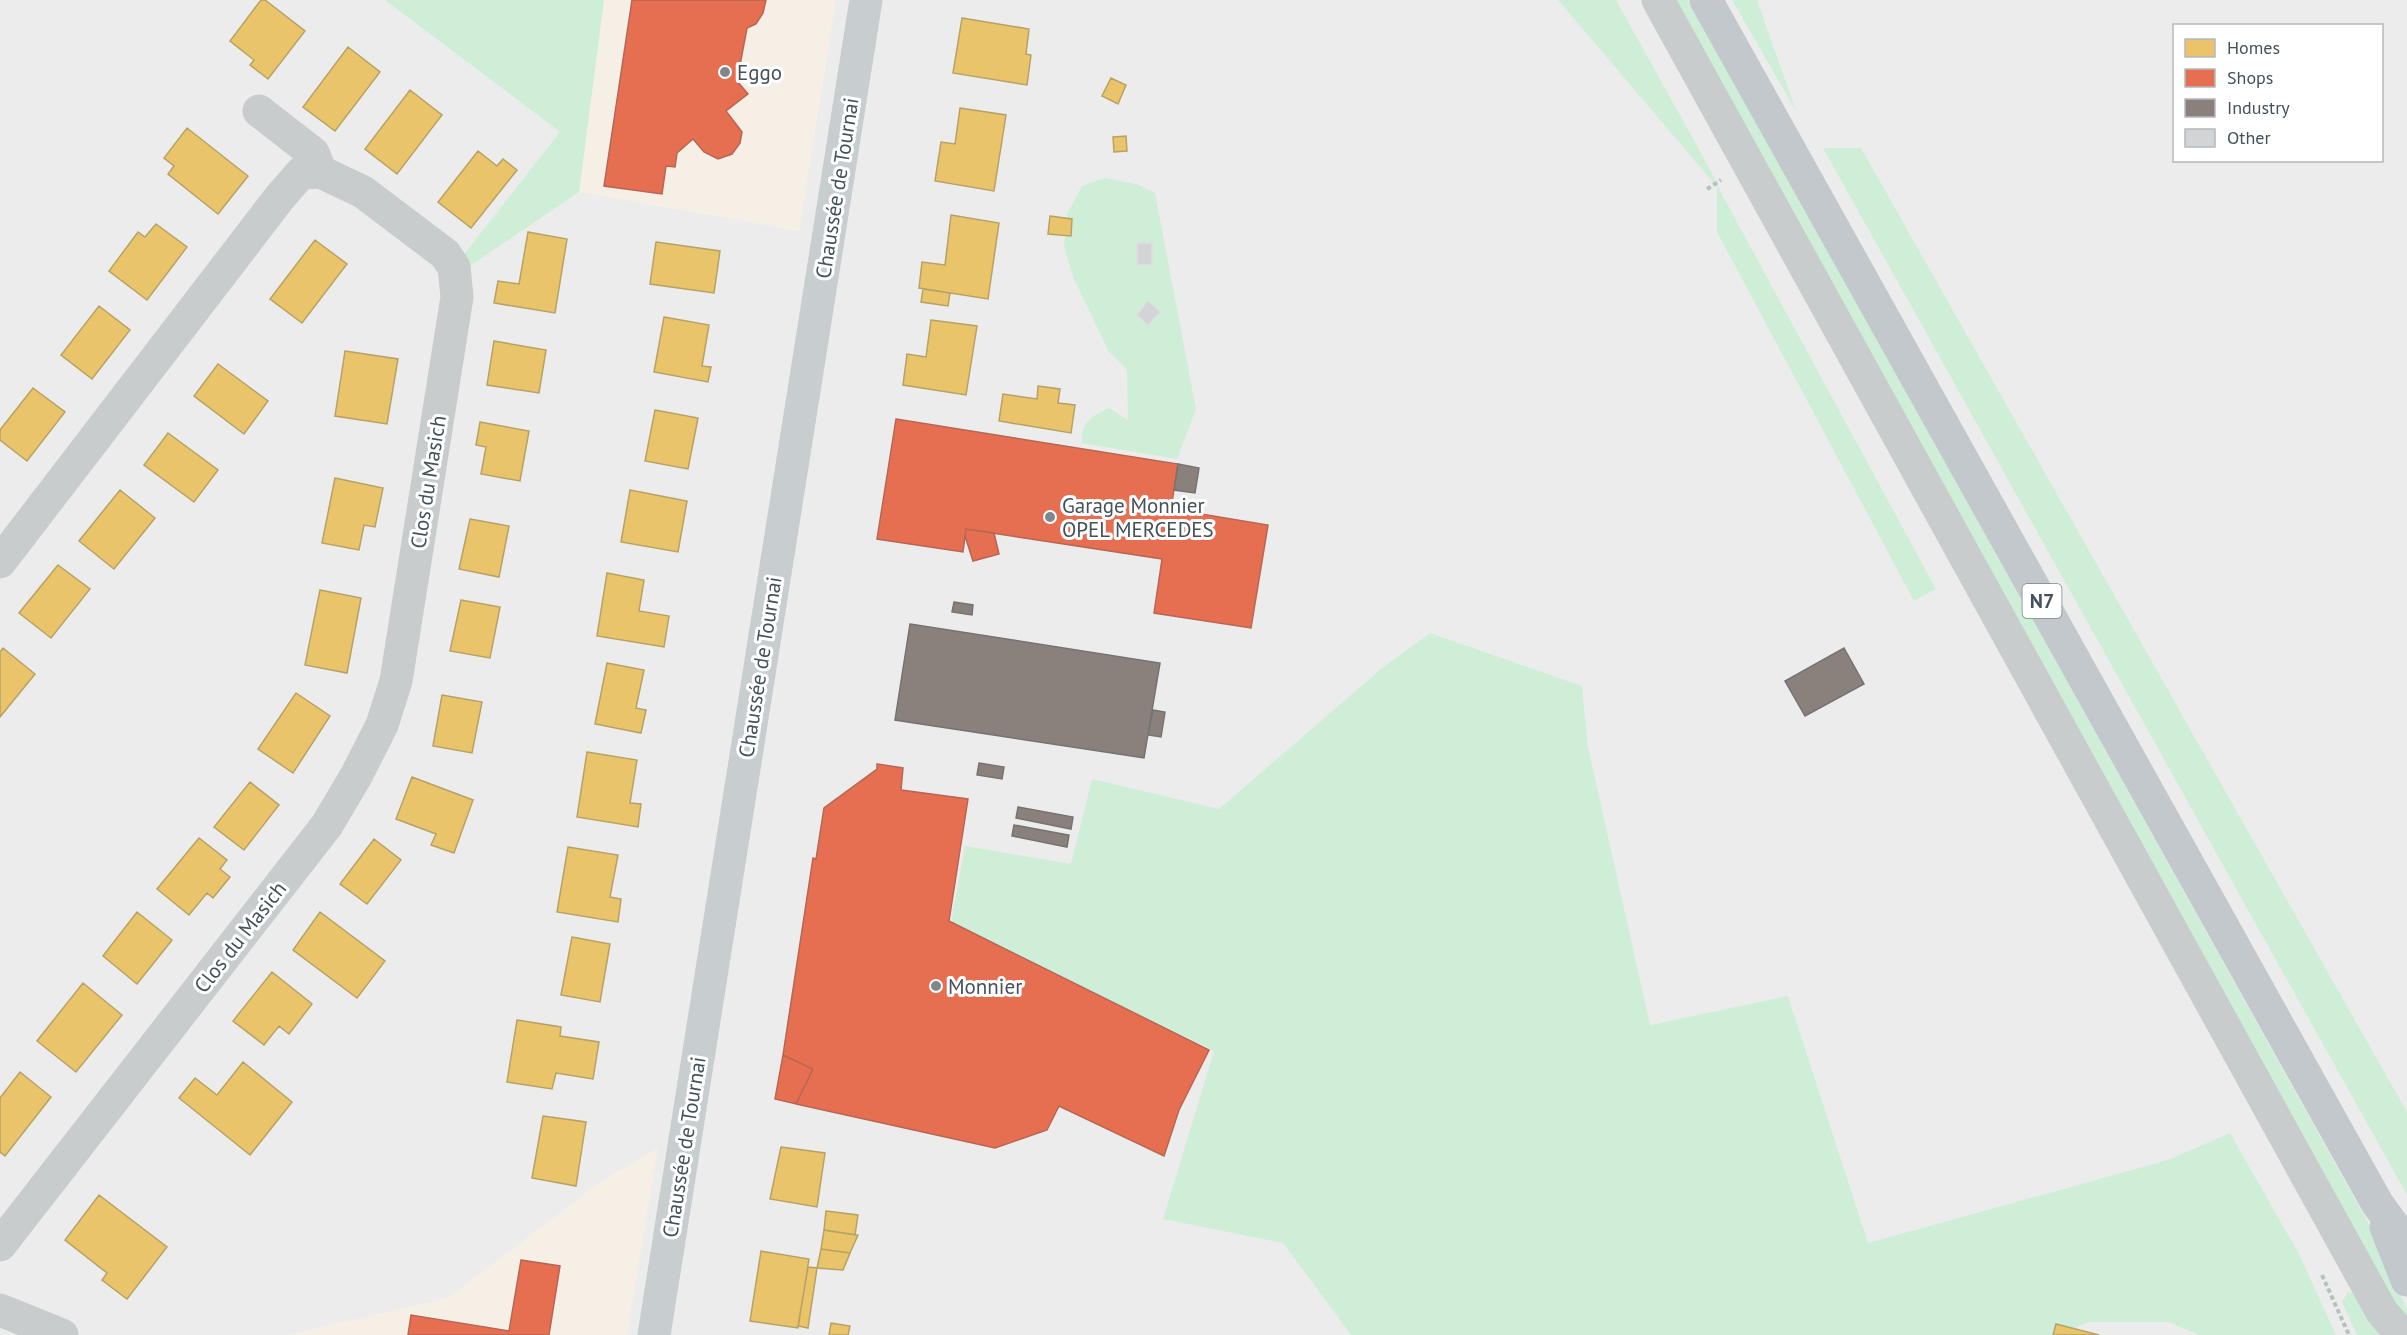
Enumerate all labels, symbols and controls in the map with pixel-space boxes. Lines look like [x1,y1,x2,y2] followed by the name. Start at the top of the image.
[2173,24,2383,162] legend
[2227,36,2280,59] text: Homes
[737,59,782,86] place label: Eggo
[718,65,732,79] marker: Eggo
[2227,66,2273,89] text: Shops
[809,96,865,280] street label: Chaussée de Tournai
[2227,96,2290,119] text: Industry
[2227,126,2271,149] text: Other
[404,413,452,551] street label: Clos du Masich
[1062,492,1214,543] place label: Garage Monnier OPEL MERCEDES
[1043,510,1057,524] marker: Garage Monnier OPEL MERCEDES
[732,575,788,759] street label: Chaussée de Tournai
[2022,584,2062,618] road number: N7
[188,876,292,998] street label: Clos du Masich
[948,973,1022,1000] place label: Monnier
[929,979,943,993] marker: Monnier
[656,1055,712,1239] street label: Chaussée de Tournai

